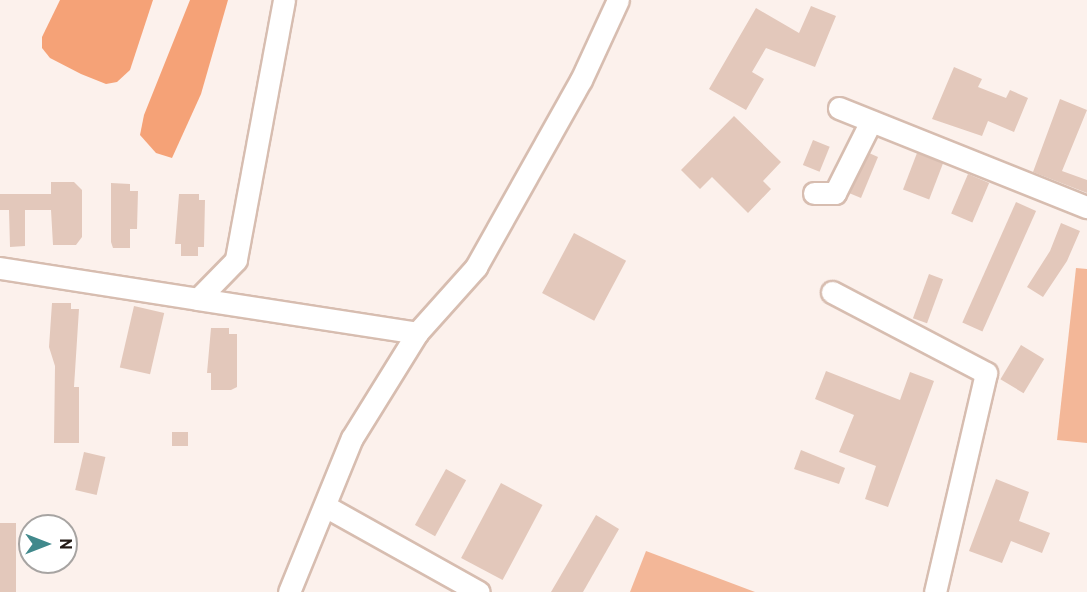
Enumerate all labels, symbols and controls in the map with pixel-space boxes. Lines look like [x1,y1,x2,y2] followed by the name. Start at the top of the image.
[18,514,78,574] north arrow
[54,538,74,550] text: N

